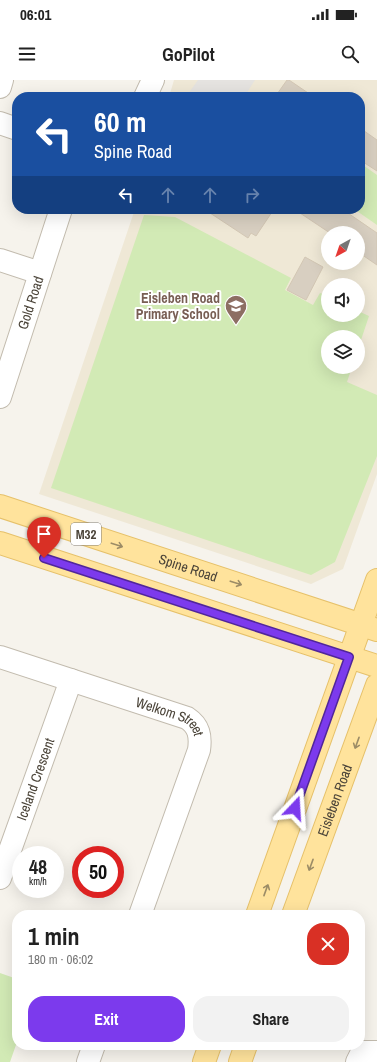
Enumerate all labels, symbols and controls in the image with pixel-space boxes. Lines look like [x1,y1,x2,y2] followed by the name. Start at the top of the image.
[20,4,51,25] text: 06:01
[162,42,215,67] text: GoPilot
[16,43,38,65] icon: menu
[339,43,361,65] icon: search
[94,103,146,141] text: 60 m
[28,108,80,160] icon: left
[94,139,172,164] text: Spine Road
[115,184,137,206] icon: left
[157,184,179,206] icon: ahead
[199,184,221,206] icon: ahead
[241,184,263,206] icon: right
[321,226,365,270] north arrow
[321,226,365,374] map controls
[14,274,48,332] street label: Gold Road
[321,278,365,322] button: sound
[136,289,220,323] place label: Eisleben Road Primary School
[223,293,249,326] school or university icon: Eisleben Road Primary School
[321,330,365,374] button: layers
[27,517,61,558] pin
[33,523,55,545] icon: arrive
[71,523,101,545] road number: M32
[111,541,123,549] one-way arrow
[156,550,220,586] street label: Spine Road
[229,580,241,588] one-way arrow
[134,693,208,737] street label: Welkom Street
[12,736,58,823] street label: Iceland Crescent
[352,737,360,749] one-way arrow
[313,762,356,839] street label: Eisleben Road
[274,787,316,829] position arrow
[72,846,124,898] speed limit sign: 50
[29,853,47,880] text: 48
[307,859,315,871] one-way arrow
[29,875,47,888] text: km/h
[263,884,271,896] one-way arrow
[28,920,79,952] text: 1 min
[307,923,349,965] button: close
[28,951,93,968] text: 180 m · 06:02
[28,996,185,1042] button: Exit
[193,996,349,1042] button: Share

